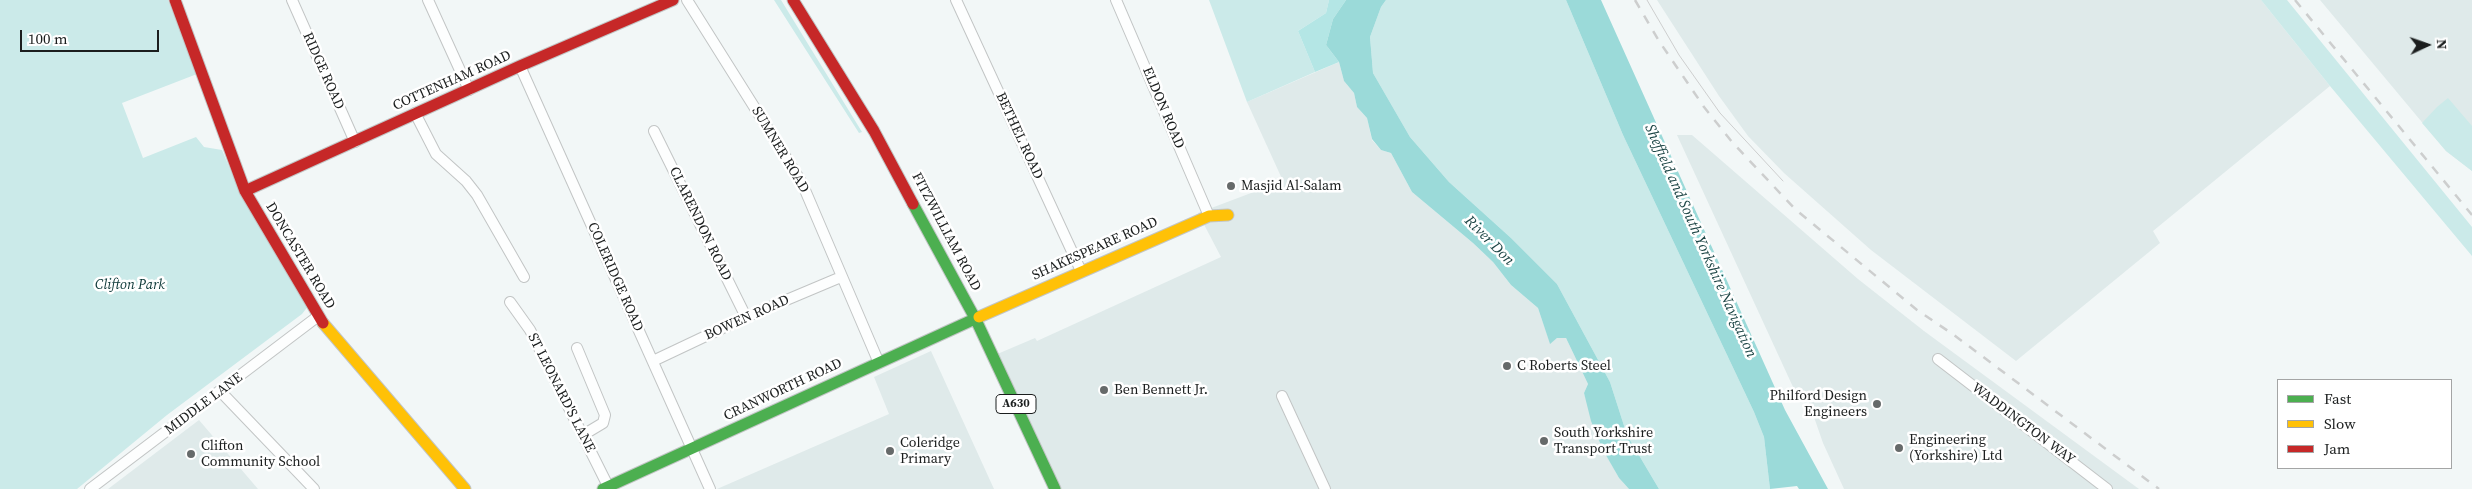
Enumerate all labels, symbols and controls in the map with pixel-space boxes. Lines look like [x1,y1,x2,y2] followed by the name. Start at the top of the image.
[22,20,161,52] scale bar
[2402,20,2452,70] north arrow
[28,28,68,49] text: 100 m
[298,30,348,112] street label: RIDGE ROAD
[2432,39,2452,50] text: N
[390,47,514,115] street label: COTTENHAM ROAD
[1138,65,1188,151] street label: ELDON ROAD
[992,90,1046,182] street label: BETHEL ROAD
[748,104,812,196] street label: SUMNER ROAD
[1640,121,1760,361] water label: Sheffield and South Yorkshire Navigation
[665,164,735,284] street label: CLARENDON ROAD
[908,170,984,294] street label: FITZWILLIAM ROAD
[1241,178,1342,194] place label: Masjid Al-Salam
[1225,180,1237,192] marker: Masjid Al-Salam
[262,200,338,312] street label: DONCASTER ROAD
[1460,212,1518,270] water label: River Don
[1030,214,1160,284] street label: SHAKESPEARE ROAD
[583,220,647,334] street label: COLERIDGE ROAD
[95,277,165,293] park label: Clifton Park
[702,292,792,344] street label: BOWEN ROAD
[524,330,598,456] street label: ST LEONARD'S LANE
[721,355,845,425] street label: CRANWORTH ROAD
[1517,358,1611,374] place label: C Roberts Steel
[1501,360,1513,372] marker: C Roberts Steel
[162,369,246,439] street label: MIDDLE LANE
[2277,379,2452,469] legend
[1968,380,2078,468] street label: WADDINGTON WAY
[1114,382,1208,398] place label: Ben Bennett Jr.
[1098,384,1110,396] marker: Ben Bennett Jr.
[1770,388,1867,421] place label: Philford Design Engineers
[2324,388,2351,409] text: Fast
[996,394,1036,414] road number: A630
[1871,398,1883,410] marker: Philford Design Engineers
[2324,413,2356,434] text: Slow
[1554,425,1653,458] place label: South Yorkshire Transport Trust
[1909,432,2002,464] place label: Engineering (Yorkshire) Ltd
[900,435,960,468] place label: Coleridge Primary
[1538,435,1550,447] marker: South Yorkshire Transport Trust
[201,438,320,471] place label: Clifton Community School
[2324,438,2350,459] text: Jam
[1893,442,1905,454] marker: Engineering (Yorkshire) Ltd
[884,445,896,457] marker: Coleridge Primary
[185,448,197,460] marker: Clifton Community School

